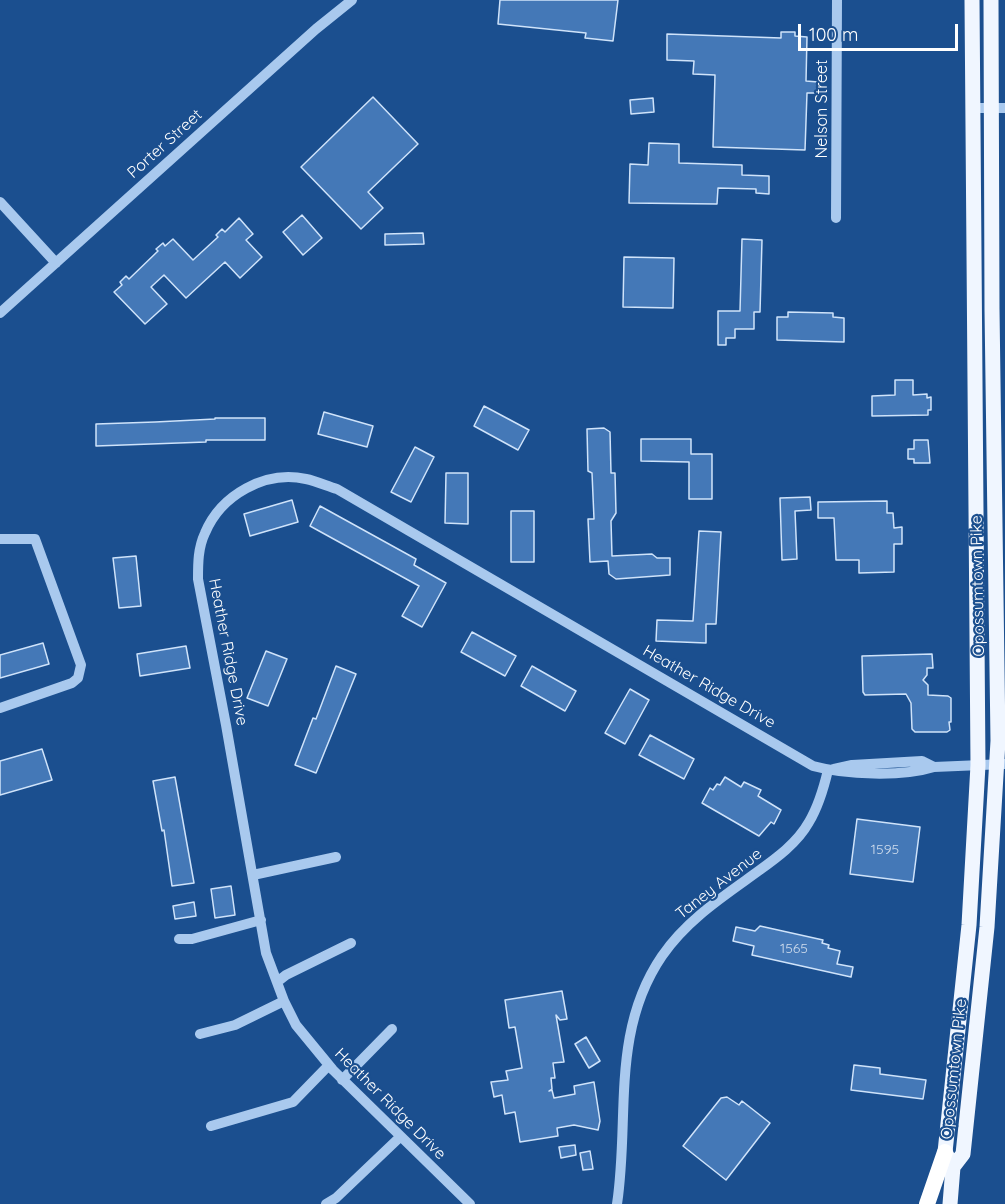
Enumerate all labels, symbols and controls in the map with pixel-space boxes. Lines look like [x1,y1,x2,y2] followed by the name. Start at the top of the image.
[801,12,962,50] scale bar
[809,23,858,46] text: 100 m
[812,60,832,158] street label: Nelson Street
[124,105,206,183] street label: Porter Street
[967,515,989,657] street label: Opossumtown Pike
[204,577,252,727] street label: Heather Ridge Drive
[639,641,779,733] street label: Heather Ridge Drive
[871,842,899,858] house number: 1595
[672,844,766,924] street label: Taney Avenue
[780,941,808,957] house number: 1565
[937,998,971,1140] street label: Opossumtown Pike
[330,1044,450,1164] street label: Heather Ridge Drive

